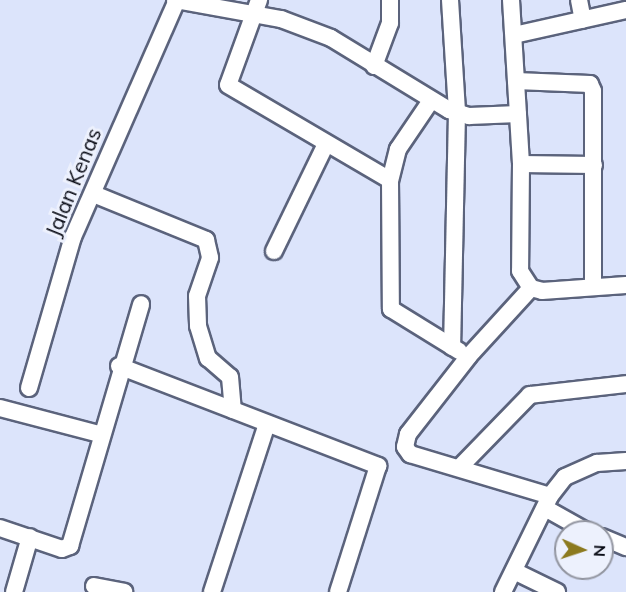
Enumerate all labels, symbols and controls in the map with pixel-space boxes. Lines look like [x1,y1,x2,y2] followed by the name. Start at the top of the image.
[40,124,106,240] street label: Jalan Kenas
[554,520,614,580] north arrow
[590,544,610,557] text: N

